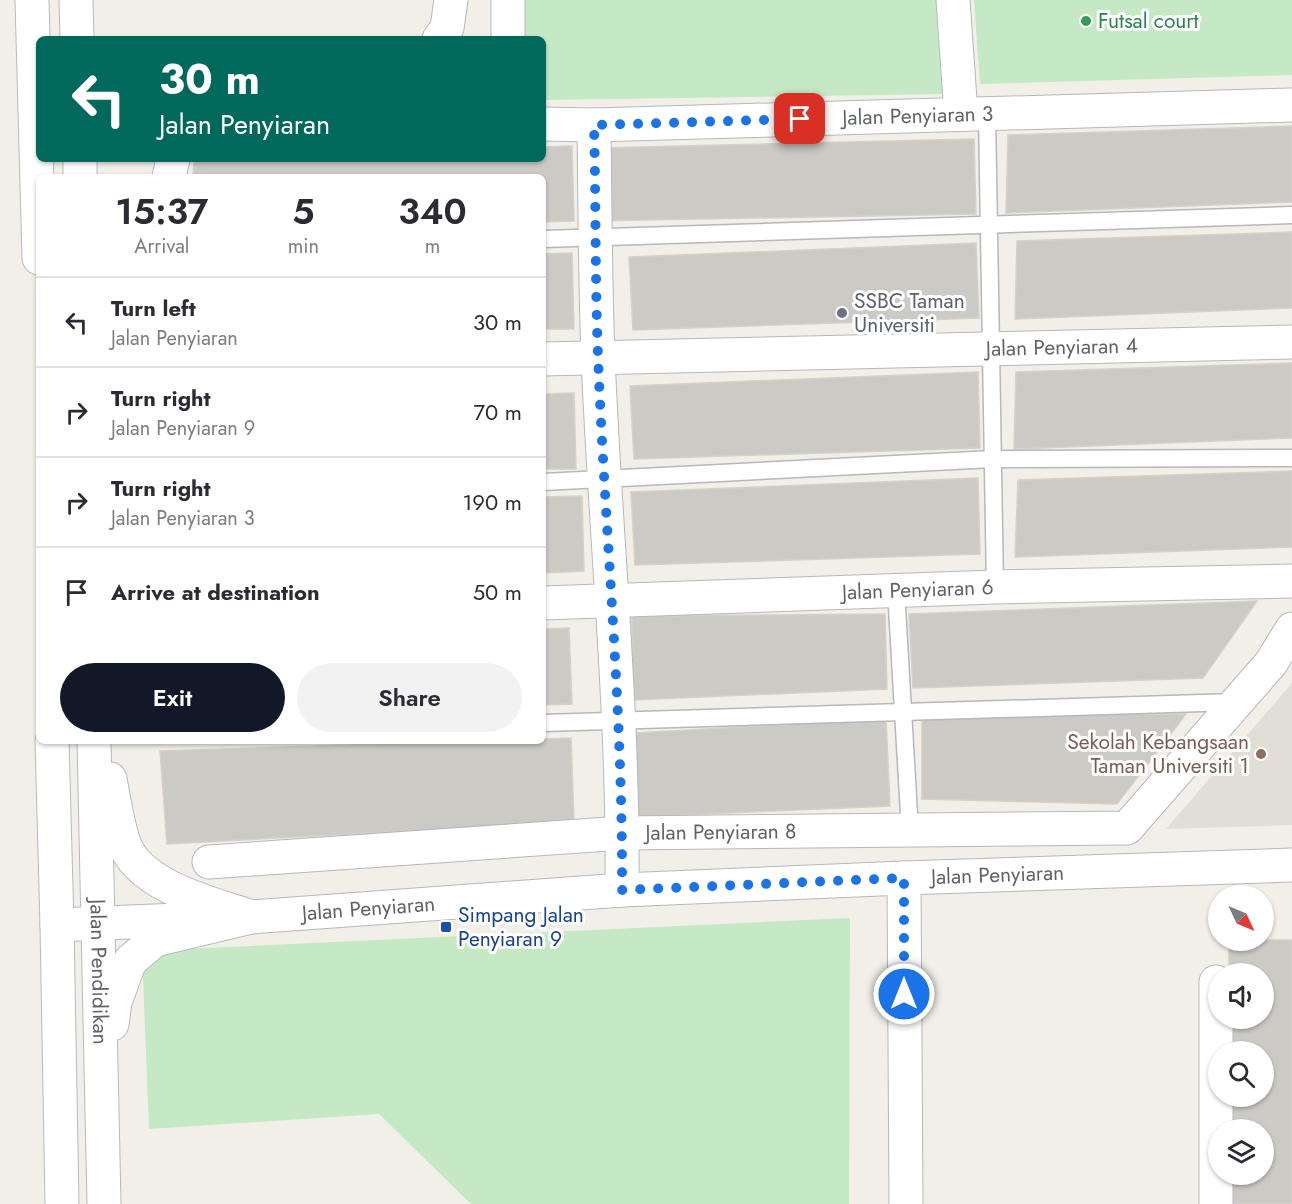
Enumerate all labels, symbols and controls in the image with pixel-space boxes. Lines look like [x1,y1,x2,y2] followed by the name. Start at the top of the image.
[1098,6,1199,36] place label: Futsal court
[1079,14,1093,28] marker: Futsal court
[159,49,260,110] text: 30 m
[60,60,138,138] icon: left
[774,93,825,144] pin
[839,99,994,133] street label: Jalan Penyiaran 3
[783,102,816,135] icon: arrive
[159,105,330,144] text: Jalan Penyiaran
[115,185,208,237] text: 15:37
[292,185,314,237] text: 5
[398,185,467,237] text: 340
[134,232,189,261] text: Arrival
[288,232,319,261] text: min
[425,232,440,261] text: m
[854,286,965,340] place label: SSBC Taman Universiti
[111,292,196,324] text: Turn left
[60,306,93,339] icon: left
[473,306,522,338] text: 30 m
[835,306,849,320] marker: SSBC Taman Universiti
[111,324,238,353] text: Jalan Penyiaran
[983,331,1138,364] street label: Jalan Penyiaran 4
[111,382,211,414] text: Turn right
[60,396,93,429] icon: right
[473,396,522,428] text: 70 m
[111,414,255,443] text: Jalan Penyiaran 9
[111,472,211,504] text: Turn right
[60,486,93,519] icon: right
[462,486,522,518] text: 190 m
[111,504,255,533] text: Jalan Penyiaran 3
[838,572,994,608] street label: Jalan Penyiaran 6
[60,576,93,609] icon: arrive
[111,576,320,608] text: Arrive at destination
[473,576,522,608] text: 50 m
[60,663,285,732] button: Exit
[297,663,522,732] button: Share
[1067,727,1249,781] place label: Sekolah Kebangsaan Taman Universiti 1
[1254,747,1268,761] marker: Sekolah Kebangsaan Taman Universiti 1
[642,816,797,848] street label: Jalan Penyiaran 8
[927,858,1065,892] street label: Jalan Penyiaran
[1208,885,1274,951] north arrow
[1208,885,1274,1185] map controls
[298,889,436,928] street label: Jalan Penyiaran
[82,896,116,1045] street label: Jalan Pendidikan
[458,900,584,954] place label: Simpang Jalan Penyiaran 9
[439,920,453,934] marker: Simpang Jalan Penyiaran 9
[872,962,936,1026] position arrow
[1208,963,1274,1029] button: sound
[1208,1041,1274,1107] button: search
[1208,1119,1274,1185] button: layers

